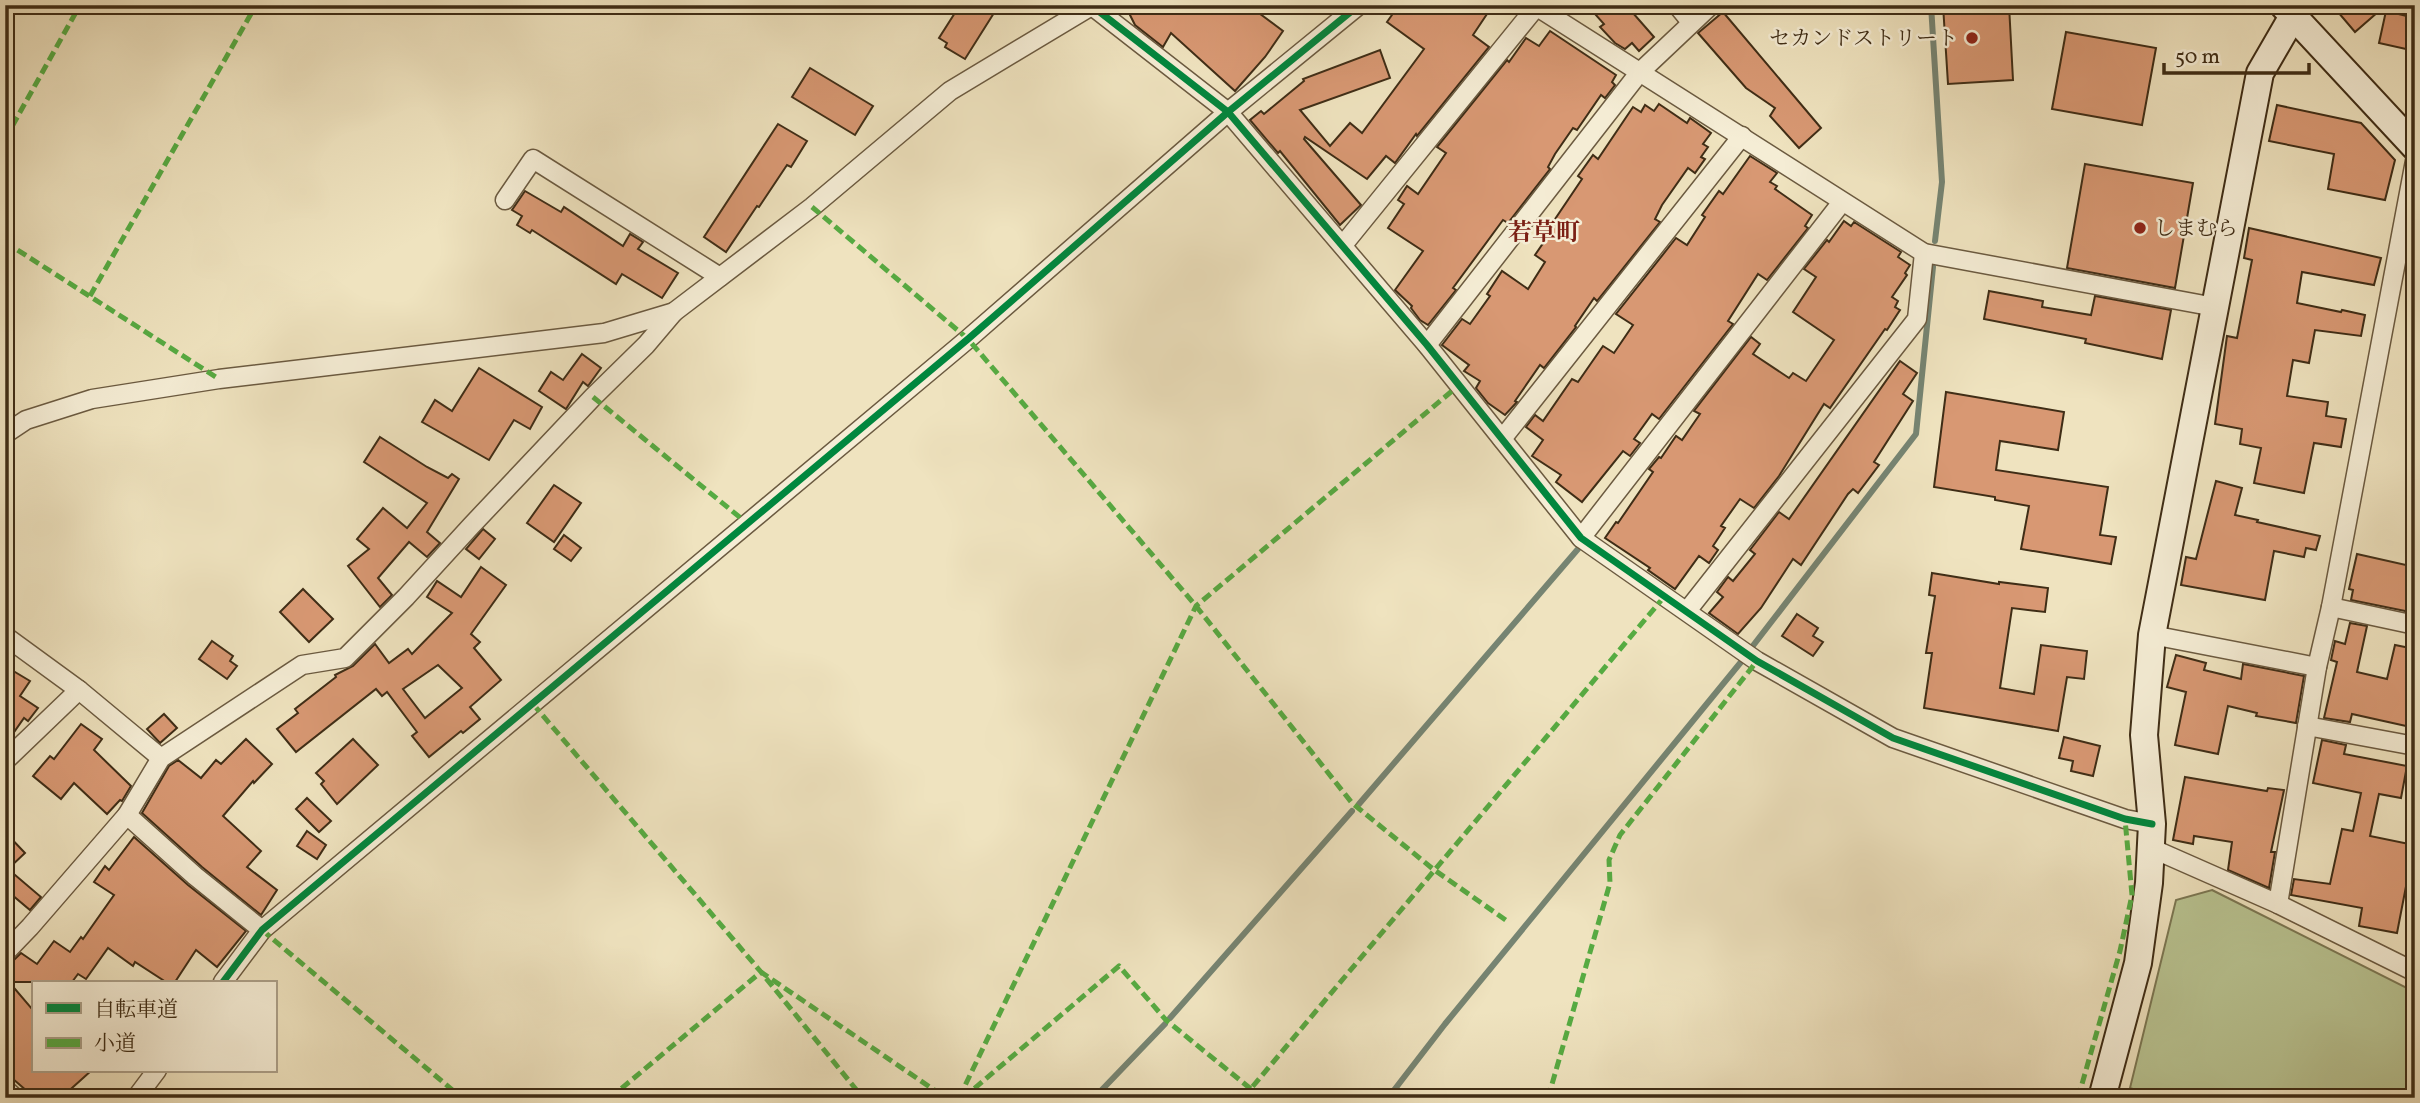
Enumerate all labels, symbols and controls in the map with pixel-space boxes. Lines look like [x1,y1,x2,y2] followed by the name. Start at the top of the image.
[1769,25,1958,54] place label: セカンドストリート
[1964,30,1980,46] marker: セカンドストリート
[2164,32,2310,76] scale bar
[2175,43,2220,72] text: 50 m
[2154,215,2238,244] place label: しまむら
[1508,217,1580,251] district label: 若草町
[2132,220,2148,236] marker: しまむら
[32,981,276,1072] legend
[94,996,178,1025] text: 自転車道
[94,1030,136,1059] text: 小道

